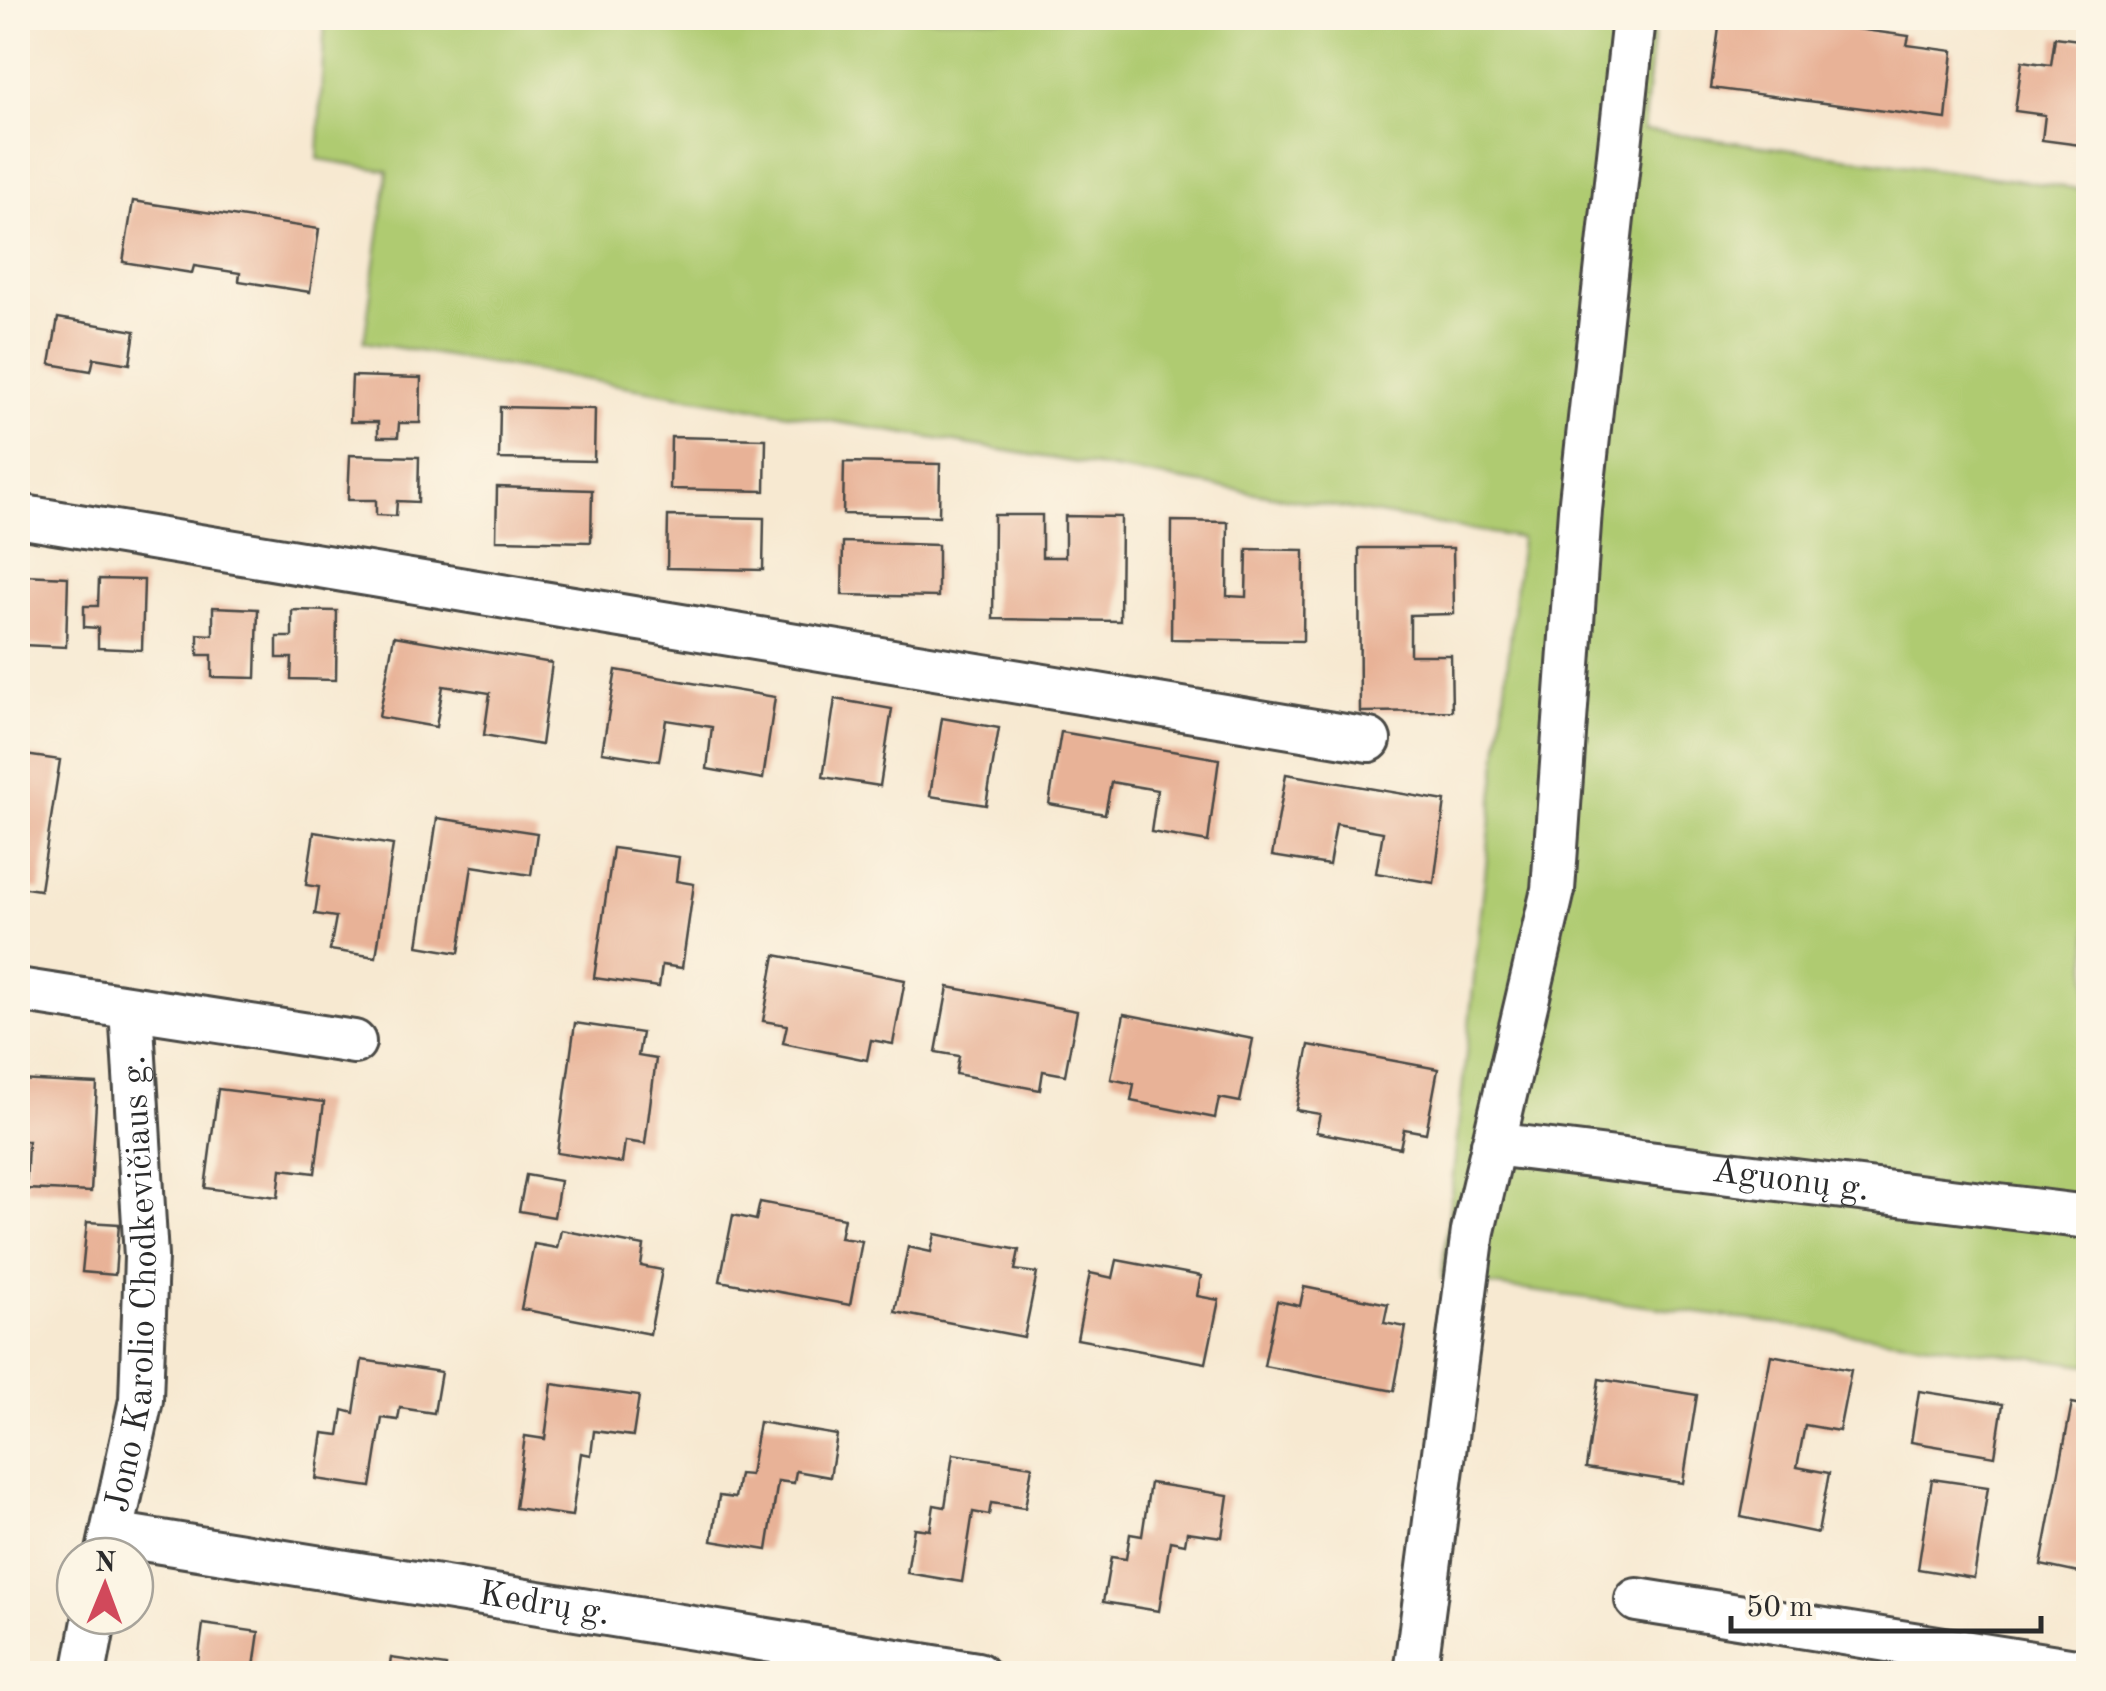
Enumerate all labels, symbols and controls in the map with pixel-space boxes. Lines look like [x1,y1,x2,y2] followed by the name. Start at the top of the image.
[100,1055,164,1515] street label: Jono Karolio Chodkevičiaus g.
[1710,1154,1871,1208] street label: Aguonų g.
[55,1536,155,1636] north arrow
[94,1550,117,1578] text: N
[1731,1571,2041,1633] scale bar
[476,1576,613,1632] street label: Kedrų g.
[1746,1593,1813,1623] text: 50 m

